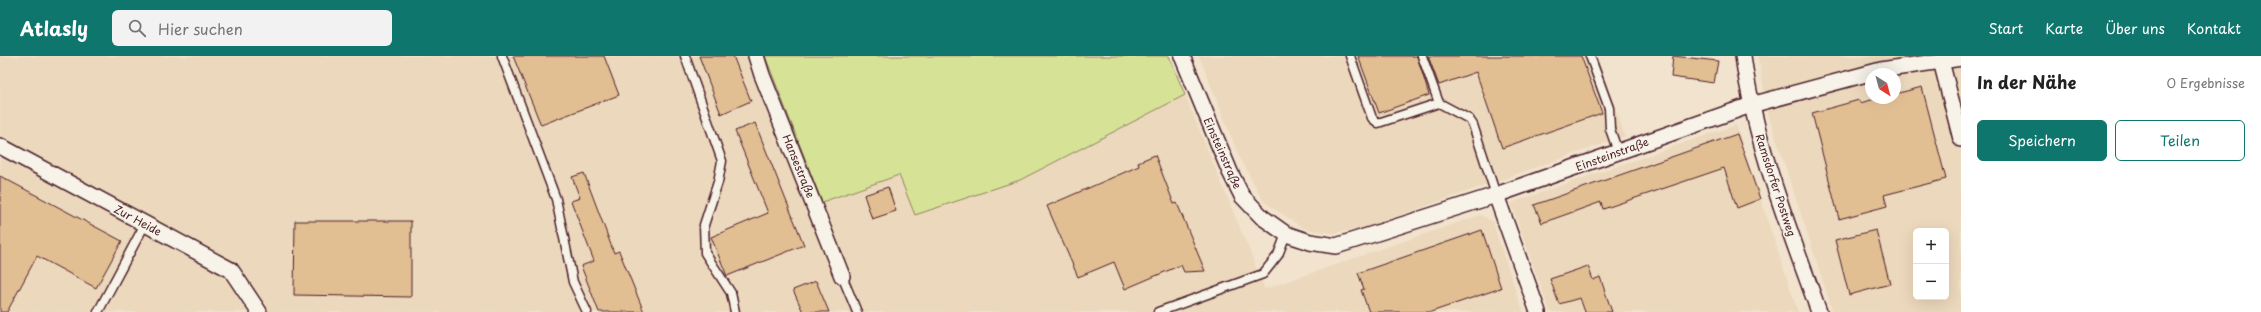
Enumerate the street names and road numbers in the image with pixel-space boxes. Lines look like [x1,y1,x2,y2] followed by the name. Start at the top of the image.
[1200,114,1246,192] street label: Einsteinstraße
[1751,131,1801,239] street label: Ramsdorfer Postweg
[779,132,820,200] street label: Hansestraße
[1573,133,1651,175] street label: Einsteinstraße
[111,200,165,240] street label: Zur Heide

